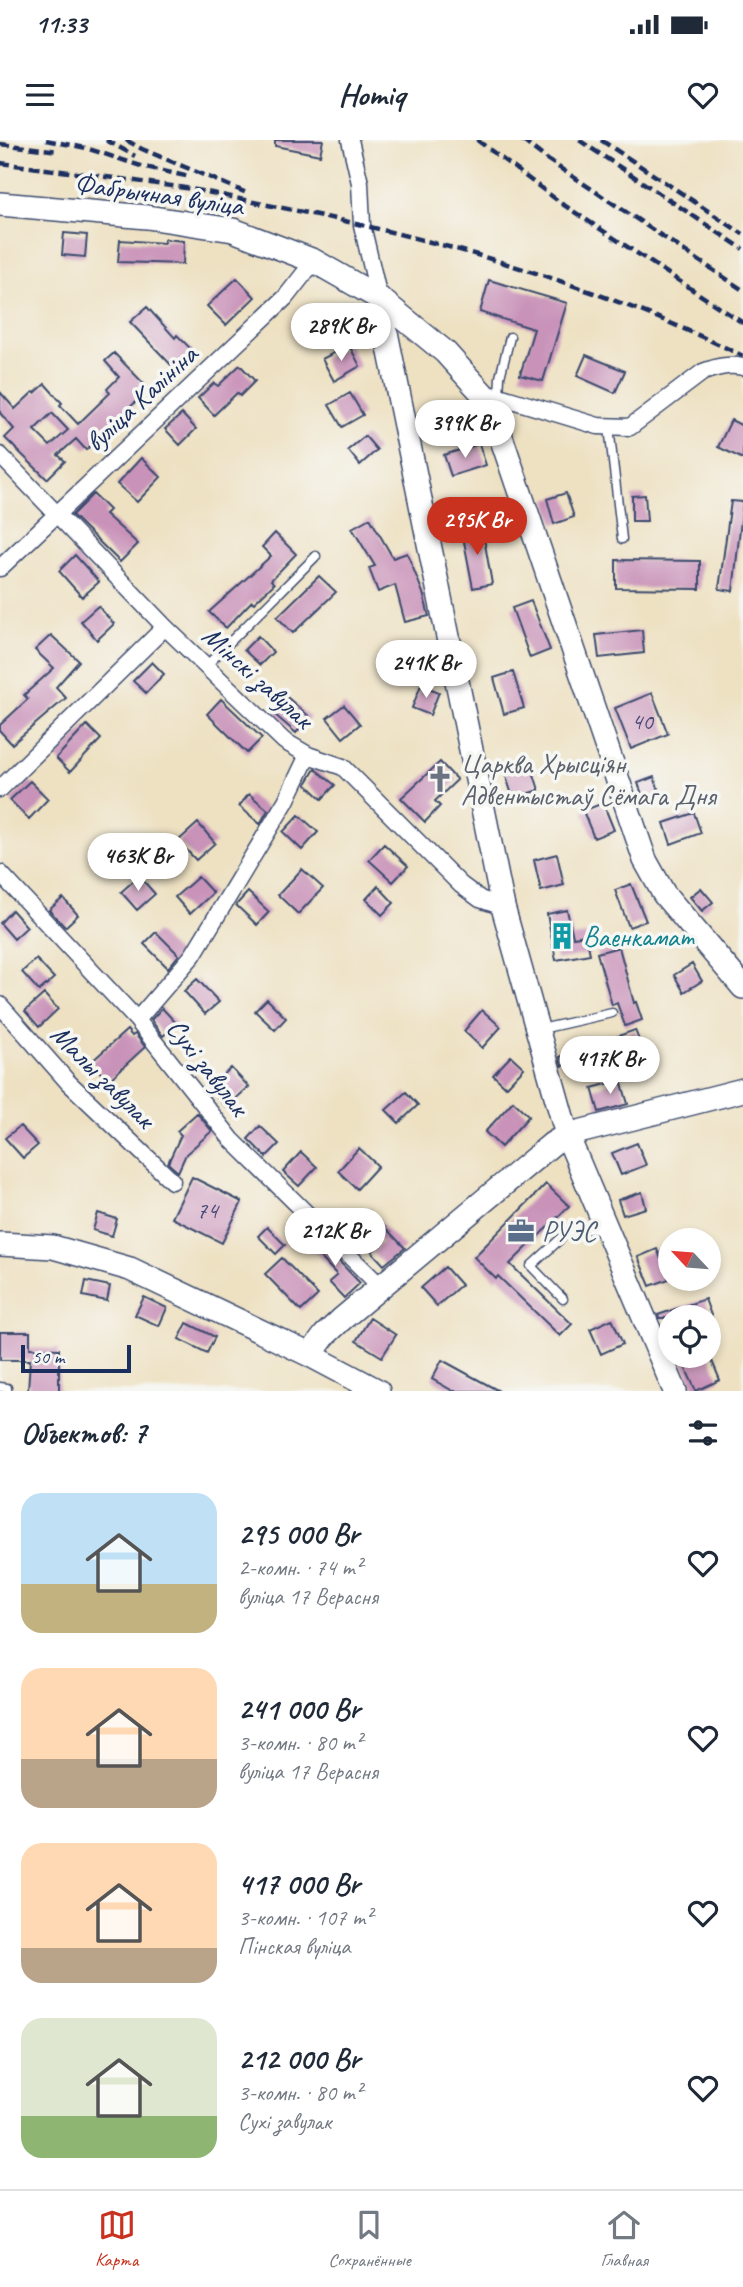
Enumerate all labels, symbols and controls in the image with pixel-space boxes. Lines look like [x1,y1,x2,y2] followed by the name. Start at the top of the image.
[35,8,87,41] text: 11:33
[338,74,405,115] text: Homiq
[21,76,59,114] icon: menu
[684,76,722,114] icon: heart
[72,165,247,223] street label: Фабрычная вуліца
[276,304,406,363] pin: 289K Br
[307,311,375,340] text: 289K Br
[77,336,206,459] street label: вуліца Калініна
[400,400,530,460] pin: 399K Br
[431,408,499,437] text: 399K Br
[412,498,542,557] pin: 295K Br
[443,505,511,534] text: 295K Br
[194,618,323,739] street label: Мінскі завулак
[361,640,491,700] pin: 241K Br
[392,648,460,677] text: 241K Br
[631,706,655,736] house number: 40
[461,746,718,813] place label: Царква Хрысціян Адвентыстаў Сёмага Дня
[425,764,455,794] church icon: Царква Хрысціян Адвентыстаў Сёмага Дня
[73,834,203,893] pin: 463K Br
[103,841,173,870] text: 463K Br
[583,919,695,954] place label: Ваенкамат
[547,921,577,951] building icon: Ваенкамат
[158,1011,258,1125] street label: Сухі завулак
[43,1017,164,1138] street label: Малы завулак
[545,1037,675,1096] pin: 417K Br
[576,1044,644,1073] text: 417K Br
[196,1195,220,1225] house number: 74
[270,1208,400,1268] pin: 212K Br
[542,1214,599,1249] place label: РУЭС
[301,1216,369,1245] text: 212K Br
[506,1216,536,1246] office icon: РУЭС
[658,1228,721,1292] north arrow
[658,1228,721,1368] map controls
[658,1305,721,1368] button: locate
[21,1342,131,1374] scale bar
[32,1345,64,1369] text: 50 m
[21,1414,146,1452] text: Объектов: 7
[684,1414,722,1452] icon: filters
[238,1515,359,1553] text: 295 000 Br
[77,1521,161,1605] icon: home
[684,1544,722,1582] icon: heart
[238,1553,362,1582] text: 2-комн. · 74 m²
[238,1582,378,1611] text: вуліца 17 Верасня
[238,1690,360,1728] text: 241 000 Br
[77,1696,161,1780] icon: home
[684,1719,722,1757] icon: heart
[238,1728,362,1757] text: 3-комн. · 80 m²
[238,1757,378,1786] text: вуліца 17 Верасня
[238,1865,360,1903] text: 417 000 Br
[77,1871,161,1955] icon: home
[684,1894,722,1932] icon: heart
[238,1903,372,1932] text: 3-комн. · 107 m²
[238,1932,350,1961] text: Пінская вуліца
[238,2040,360,2078] text: 212 000 Br
[77,2046,161,2130] icon: home
[684,2069,722,2107] icon: heart
[238,2078,362,2107] text: 3-комн. · 80 m²
[238,2107,331,2136] text: Сухі завулак
[95,2206,138,2272] tab: Карта
[328,2206,411,2272] tab: Сохранённые
[600,2206,648,2272] tab: Главная

